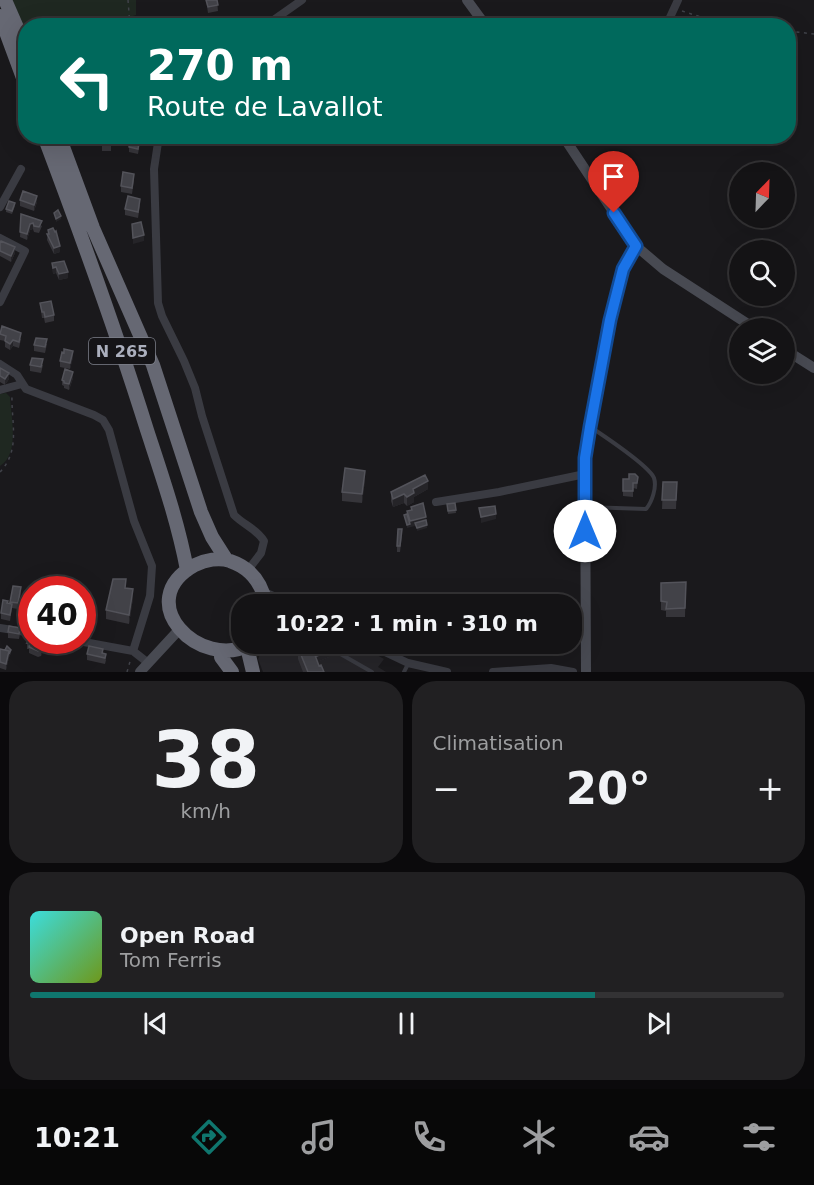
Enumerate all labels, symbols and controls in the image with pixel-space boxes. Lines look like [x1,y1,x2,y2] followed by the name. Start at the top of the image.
[147,41,293,90] text: 270 m
[48,42,126,120] icon: left
[147,91,383,122] text: Route de Lavallot
[588,151,639,213] pin
[597,160,630,193] icon: arrive
[729,162,795,228] north arrow
[729,162,795,384] map controls
[729,240,795,306] button: search
[729,318,795,384] button: layers
[89,338,155,364] road number: N 265
[553,499,617,563] position arrow
[18,576,96,654] speed limit sign: 40
[275,611,538,636] text: 10:22 · 1 min · 310 m
[151,715,260,805] text: 38
[433,731,564,755] text: Climatisation
[566,762,651,815] text: 20°
[433,769,460,808] text: −
[756,769,784,808] text: +
[181,799,231,823] text: km/h
[120,923,255,948] text: Open Road
[120,948,222,972] text: Tom Ferris
[139,1007,172,1040] icon: previous
[390,1007,423,1040] icon: pause
[642,1007,675,1040] icon: next
[188,1116,230,1158] icon: directions
[298,1116,340,1158] icon: music
[408,1116,450,1158] icon: phone
[518,1116,560,1158] icon: climate
[628,1116,670,1158] icon: car
[738,1116,780,1158] icon: filters
[34,1122,120,1153] text: 10:21

